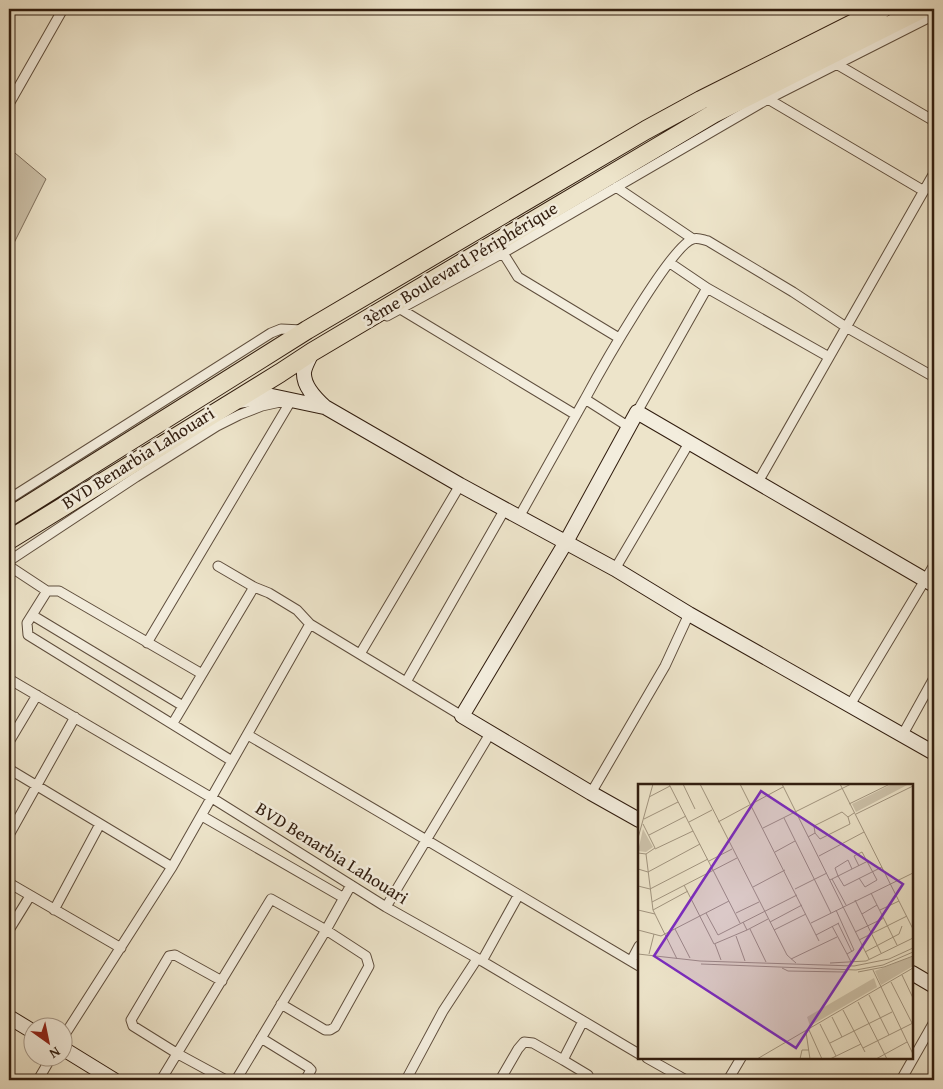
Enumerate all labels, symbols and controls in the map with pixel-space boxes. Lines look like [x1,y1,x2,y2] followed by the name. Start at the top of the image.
[357,194,563,333] street label: 3ème Boulevard Périphérique
[56,400,219,516] street label: BVD Benarbia Lahouari
[638,784,913,1059] inset map
[251,795,414,911] street label: BVD Benarbia Lahouari
[22,1016,72,1066] north arrow
[45,1042,64,1064] text: N

